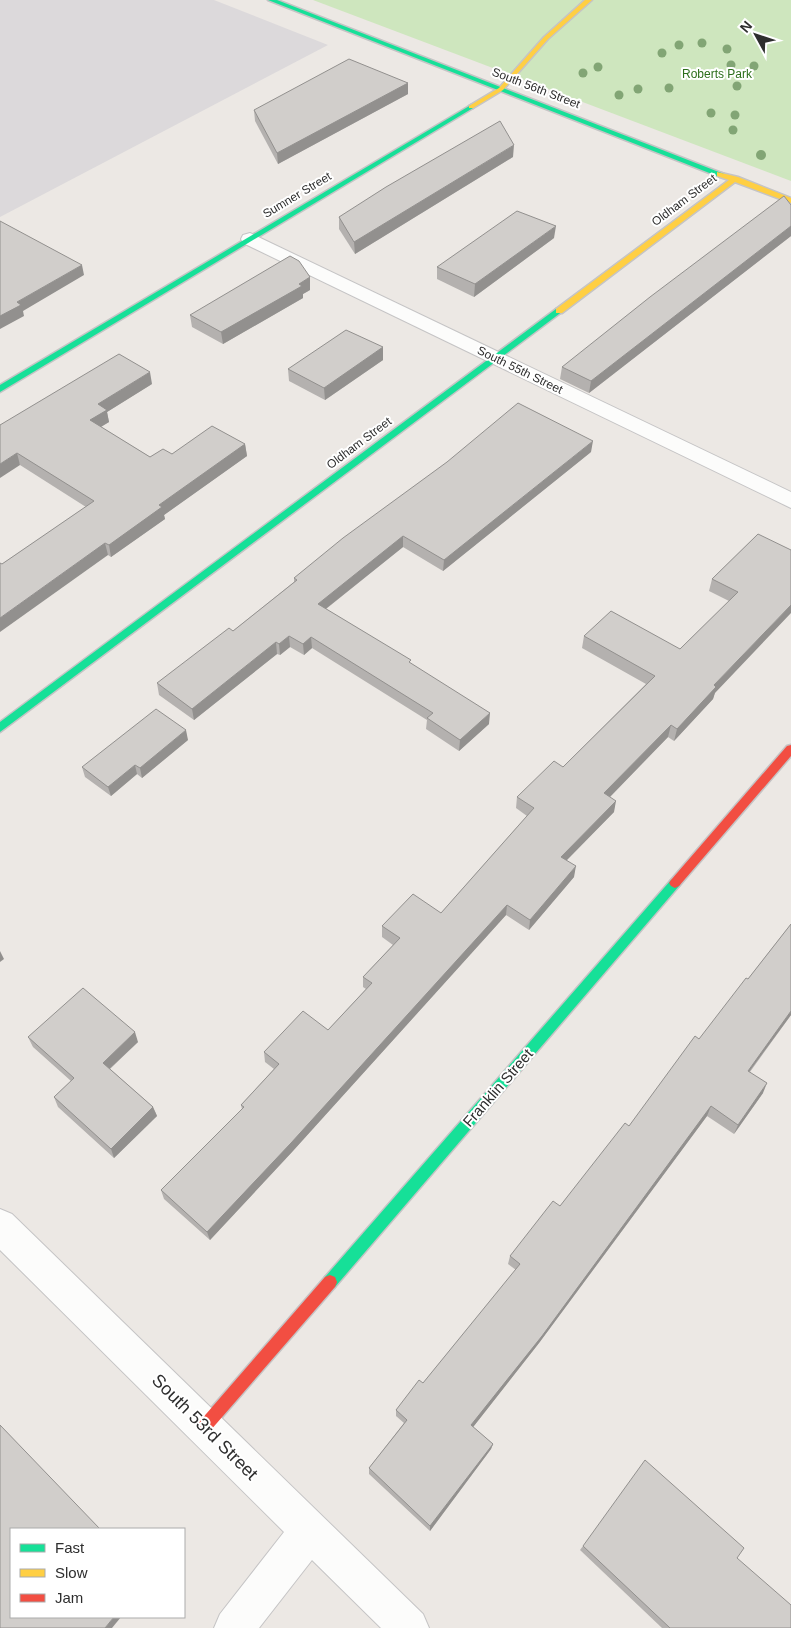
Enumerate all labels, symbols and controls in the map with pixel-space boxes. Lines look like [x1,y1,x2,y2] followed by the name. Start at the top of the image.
[731,10,781,60] north arrow
[737,18,755,36] text: N
[490,65,583,112] street label: South 56th Street
[682,67,753,81] park label: Roberts Park
[260,169,334,221] street label: Sumner Street
[649,171,720,229] street label: Oldham Street
[475,343,566,397] street label: South 55th Street
[324,414,395,472] street label: Oldham Street
[459,1045,537,1130] street label: Franklin Street
[148,1370,262,1484] street label: South 53rd Street
[10,1528,185,1618] legend
[55,1539,85,1556] text: Fast
[55,1564,88,1581] text: Slow
[55,1589,83,1606] text: Jam

